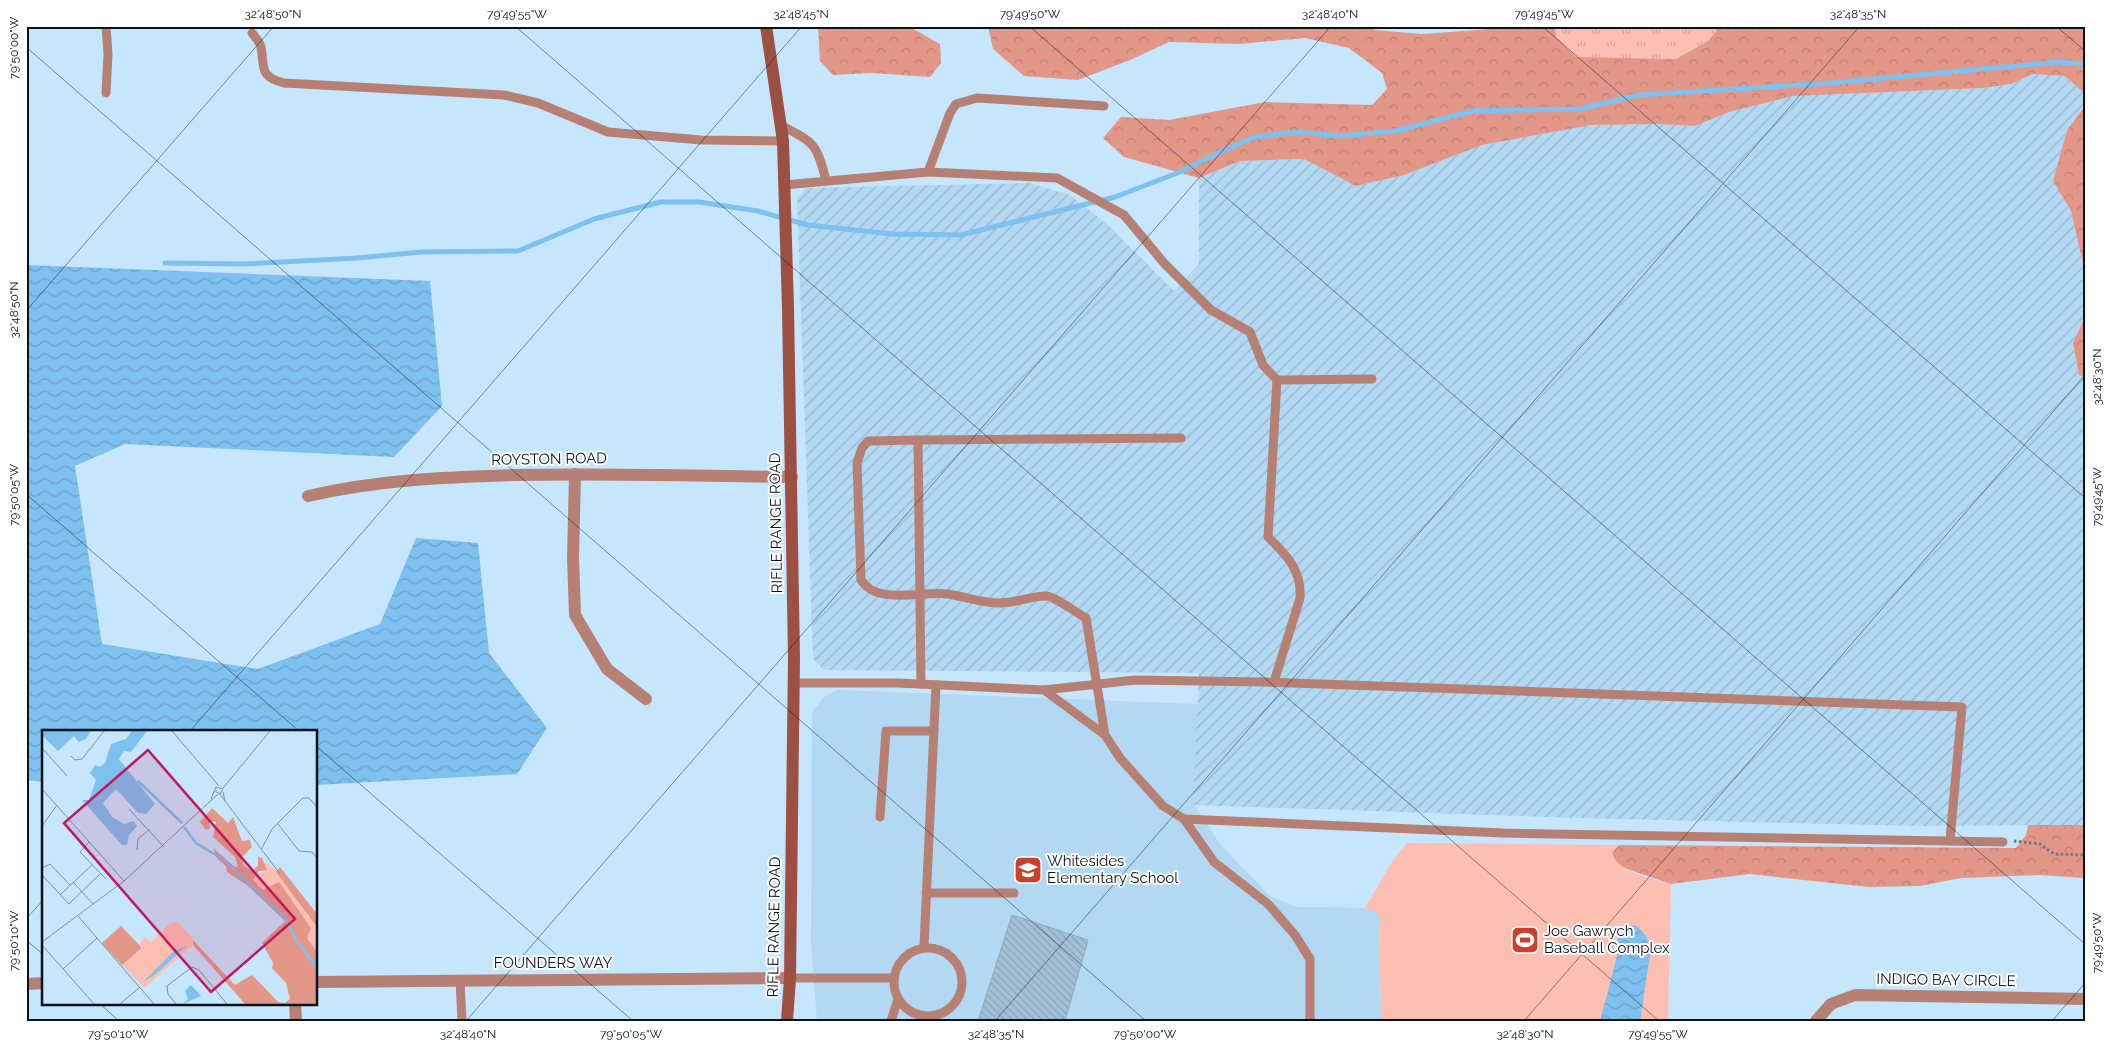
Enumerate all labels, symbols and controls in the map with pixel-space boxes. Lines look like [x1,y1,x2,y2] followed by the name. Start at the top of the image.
[244,7,302,21] text: 32°48'50"N
[487,7,547,21] text: 79°49'55"W
[773,7,829,21] text: 32°48'45"N
[1000,7,1061,21] text: 79°49'50"W
[1302,7,1358,21] text: 32°48'40"N
[1514,7,1574,21] text: 79°49'45"W
[1830,7,1886,21] text: 32°48'35"N
[7,16,21,79] text: 79°50'00"W
[7,281,21,339] text: 32°48'50"N
[2090,348,2104,406] text: 32°48'30"N
[491,449,607,469] street label: ROYSTON ROAD
[766,452,786,594] street label: RIFLE RANGE ROAD
[7,464,21,526] text: 79°50'05"W
[2090,467,2104,527] text: 79°49'45"W
[42,730,318,1004] inset map
[1047,852,1179,887] place label: Whitesides Elementary School
[1013,855,1043,885] school or university icon: Whitesides Elementary School
[764,856,784,998] street label: RIFLE RANGE ROAD
[7,910,21,971] text: 79°50'10"W
[2090,912,2104,973] text: 79°49'50"W
[1544,922,1670,957] place label: Joe Gawrych Baseball Complex
[1510,925,1540,955] sports icon: Joe Gawrych Baseball Complex
[494,954,612,972] street label: FOUNDERS WAY
[1876,970,2016,990] street label: INDIGO BAY CIRCLE
[88,1027,149,1041] text: 79°50'10"W
[440,1027,496,1041] text: 32°48'40"N
[600,1027,662,1041] text: 79°50'05"W
[968,1027,1024,1041] text: 32°48'35"N
[1114,1027,1177,1041] text: 79°50'00"W
[1496,1027,1554,1041] text: 32°48'30"N
[1628,1027,1688,1041] text: 79°49'55"W

